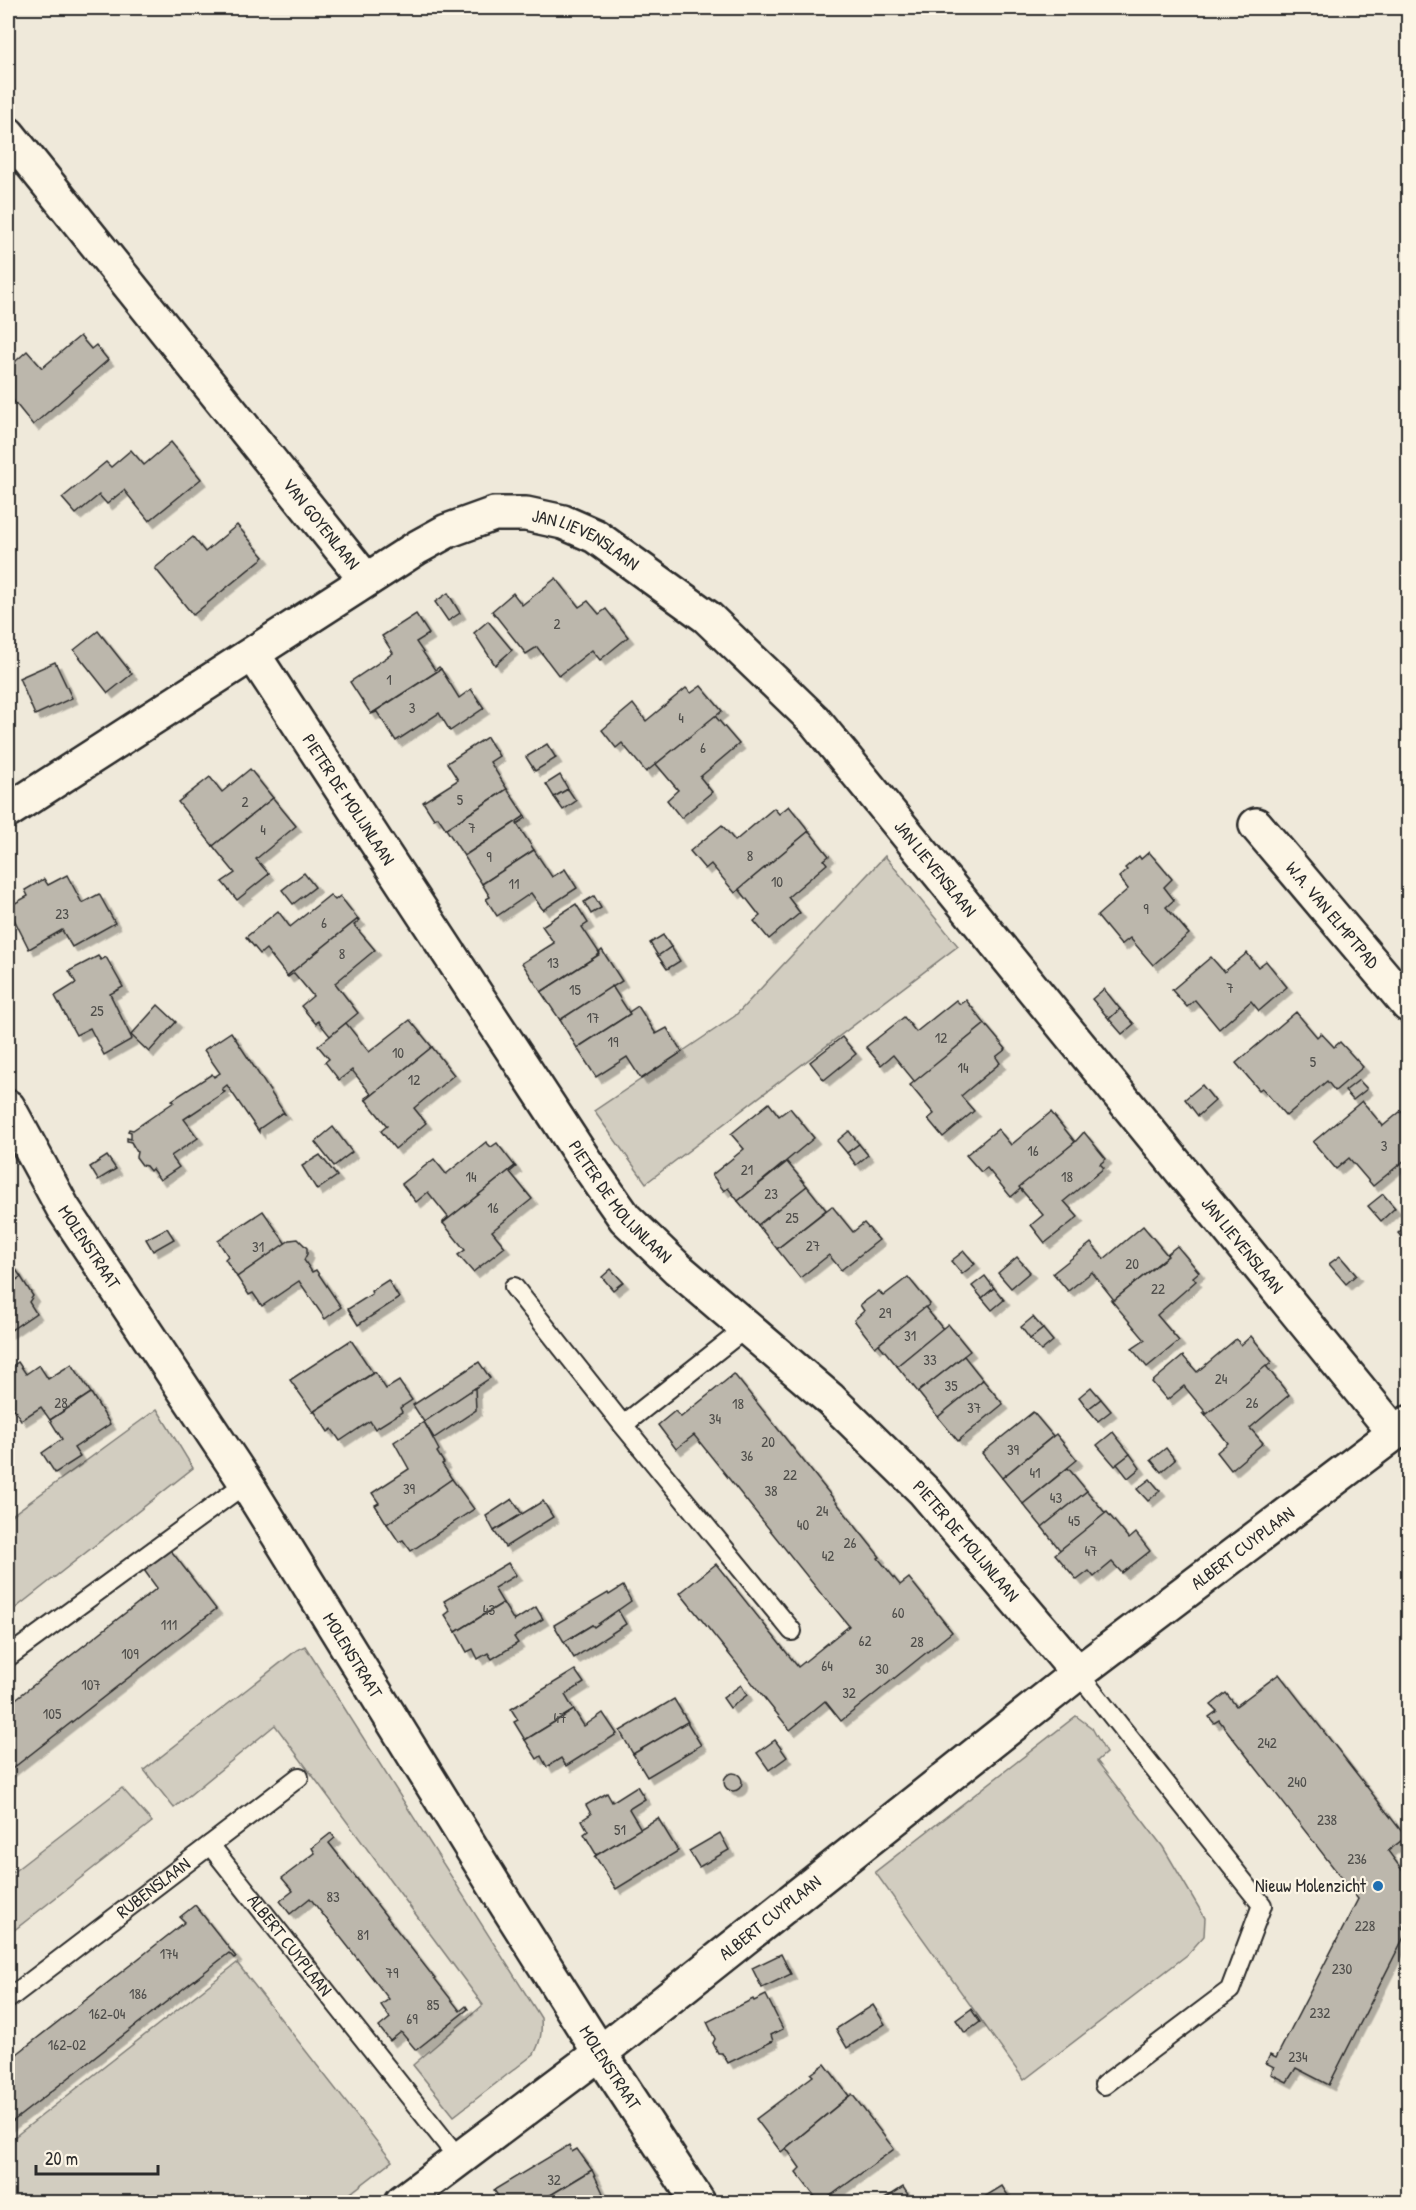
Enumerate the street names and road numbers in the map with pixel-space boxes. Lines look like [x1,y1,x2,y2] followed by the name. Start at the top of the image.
[277,473,366,575] street label: VAN GOYENLAAN
[530,503,644,576] street label: JAN LIEVENSLAAN
[297,729,401,870] street label: PIETER DE MOLIJNLAAN
[889,815,982,922] street label: JAN LIEVENSLAAN
[1280,856,1385,974] street label: W.A. VAN ELMPTPAD
[563,1135,678,1269] street label: PIETER DE MOLIJNLAAN
[1196,1191,1289,1299] street label: JAN LIEVENSLAAN
[52,1200,127,1294] street label: MOLENSTRAAT
[908,1474,1025,1607] street label: PIETER DE MOLIJNLAAN
[1186,1501,1299,1595] street label: ALBERT CUYPLAAN
[317,1608,389,1703] street label: MOLENSTRAAT
[111,1851,195,1924] street label: RUBENSLAAN
[714,1869,826,1966] street label: ALBERT CUYPLAAN
[242,1889,338,2001] street label: ALBERT CUYPLAAN
[574,2020,647,2115] street label: MOLENSTRAAT

